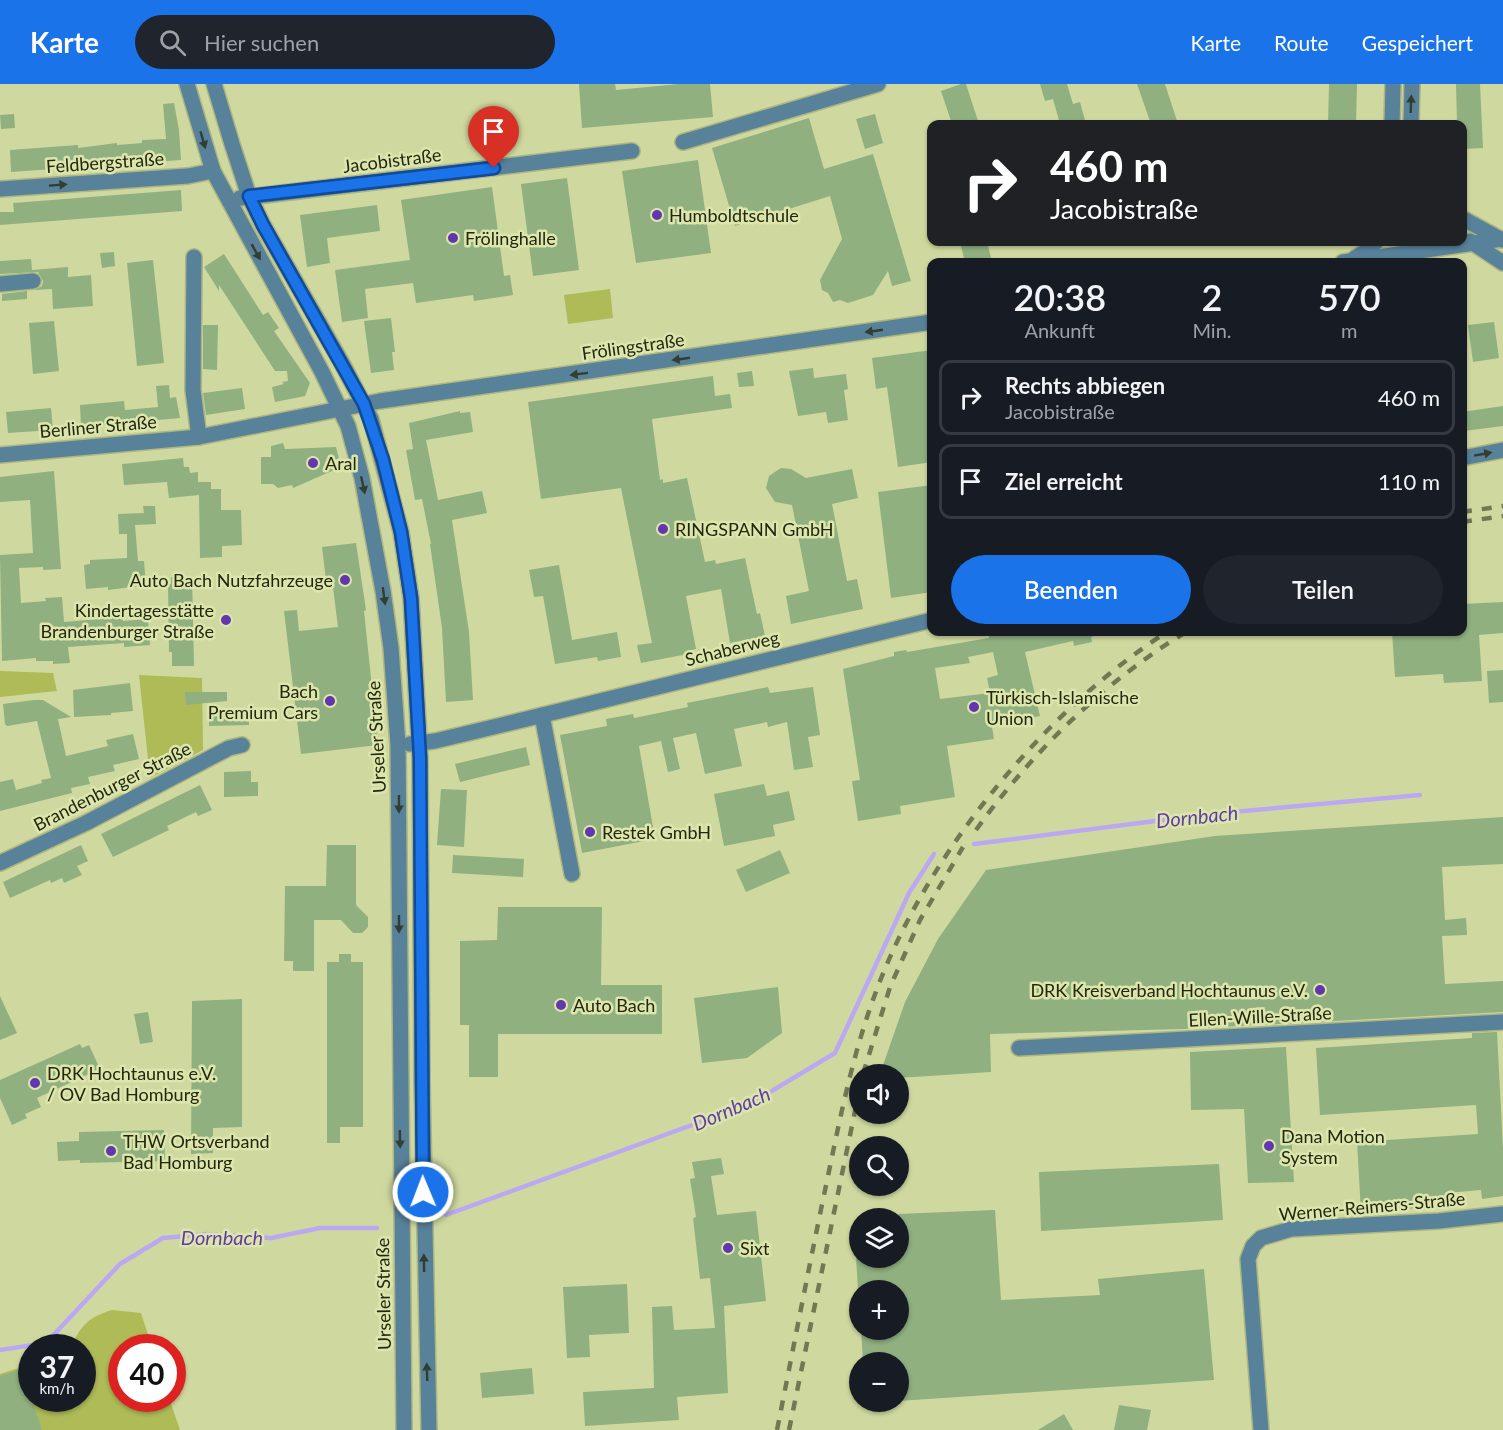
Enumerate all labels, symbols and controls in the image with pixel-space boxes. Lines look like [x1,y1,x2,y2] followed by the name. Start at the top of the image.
[135,15,555,69] search box
[30,25,99,59] text: Karte
[156,26,189,59] icon: search
[204,29,319,56] text: Hier suchen
[1191,30,1241,55] text: Karte
[1274,30,1329,55] text: Route
[1362,30,1473,55] text: Gespeichert
[1407,95,1416,114] one-way arrow
[468,106,519,168] pin
[477,115,510,148] icon: arrive
[199,131,208,149] one-way arrow
[1050,141,1168,191] text: 460 m
[342,143,442,177] street label: Jacobistraße
[951,144,1029,222] icon: right
[45,147,165,177] street label: Feldbergstraße
[49,180,68,189] one-way arrow
[1050,192,1198,225] text: Jacobistraße
[669,204,799,226] place label: Humboldtschule
[650,208,664,222] marker: Humboldtschule
[465,227,556,249] place label: Frölinghalle
[446,231,460,245] marker: Frölinghalle
[251,244,261,261] one-way arrow
[1013,275,1106,319] text: 20:38
[1202,275,1222,319] text: 2
[1318,275,1381,319] text: 570
[1024,318,1095,342] text: Ankunft
[1192,318,1232,342] text: Min.
[1341,318,1358,342] text: m
[864,326,883,335] one-way arrow
[580,328,686,364] street label: Frölingstraße
[671,355,690,364] one-way arrow
[569,369,588,378] one-way arrow
[1005,372,1165,399] text: Rechts abbiegen
[954,381,987,414] icon: right
[1378,384,1440,411] text: 460 m
[1005,399,1115,423] text: Jacobistraße
[38,410,158,442] street label: Berliner Straße
[1473,449,1492,458] one-way arrow
[325,452,357,474] place label: Aral
[306,456,320,470] marker: Aral
[954,465,987,498] icon: arrive
[1005,468,1123,495] text: Ziel erreicht
[1378,468,1440,495] text: 110 m
[359,476,368,495] one-way arrow
[675,518,834,540] place label: RINGSPANN GmbH
[656,522,670,536] marker: RINGSPANN GmbH
[951,555,1191,624] button: Beenden
[1203,555,1443,624] button: Teilen
[130,569,333,591] place label: Auto Bach Nutzfahrzeuge
[338,573,352,587] marker: Auto Bach Nutzfahrzeuge
[379,586,388,605] one-way arrow
[40,599,214,642] place label: Kindertagesstätte Brandenburger Straße
[219,613,233,627] marker: Kindertagesstätte Brandenburger Straße
[683,626,781,670] street label: Schaberweg
[208,680,318,723] place label: Bach Premium Cars
[362,680,390,794] street label: Urseler Straße
[986,686,1139,729] place label: Türkisch-Islamische Union
[323,694,337,708] marker: Bach Premium Cars
[967,700,981,714] marker: Türkisch-Islamische Union
[30,737,194,835] street label: Brandenburger Straße
[394,794,404,813] one-way arrow
[1155,800,1239,832] water label: Dornbach
[602,821,711,843] place label: Restek GmbH
[583,825,597,839] marker: Restek GmbH
[394,914,404,933] one-way arrow
[1030,979,1308,1001] place label: DRK Kreisverband Hochtaunus e.V.
[1313,983,1327,997] marker: DRK Kreisverband Hochtaunus e.V.
[573,994,655,1016] place label: Auto Bach
[554,998,568,1012] marker: Auto Bach
[1188,1001,1332,1031] street label: Ellen-Wille-Straße
[47,1062,216,1105] place label: DRK Hochtaunus e.V. / OV Bad Homburg
[849,1064,909,1412] map controls
[849,1064,909,1124] button: sound
[28,1076,42,1090] marker: DRK Hochtaunus e.V. / OV Bad Homburg
[688,1081,774,1135] water label: Dornbach
[1281,1125,1385,1168] place label: Dana Motion System
[396,1129,405,1148] one-way arrow
[123,1130,270,1173] place label: THW Ortsverband Bad Homburg
[849,1136,909,1196] button: search
[1262,1139,1276,1153] marker: Dana Motion System
[104,1144,118,1158] marker: THW Ortsverband Bad Homburg
[391,1160,455,1224] position arrow
[1278,1187,1466,1225] street label: Werner-Reimers-Straße
[849,1208,909,1268] button: layers
[181,1225,263,1249] water label: Dornbach
[740,1237,770,1259] place label: Sixt
[371,1238,395,1350] street label: Urseler Straße
[721,1241,735,1255] marker: Sixt
[420,1254,429,1273] one-way arrow
[849,1280,909,1340] button: +
[108,1334,186,1412] speed limit sign: 40
[40,1348,74,1384] text: 37
[849,1352,909,1412] button: −
[422,1362,432,1381] one-way arrow
[39,1379,75,1397] text: km/h

